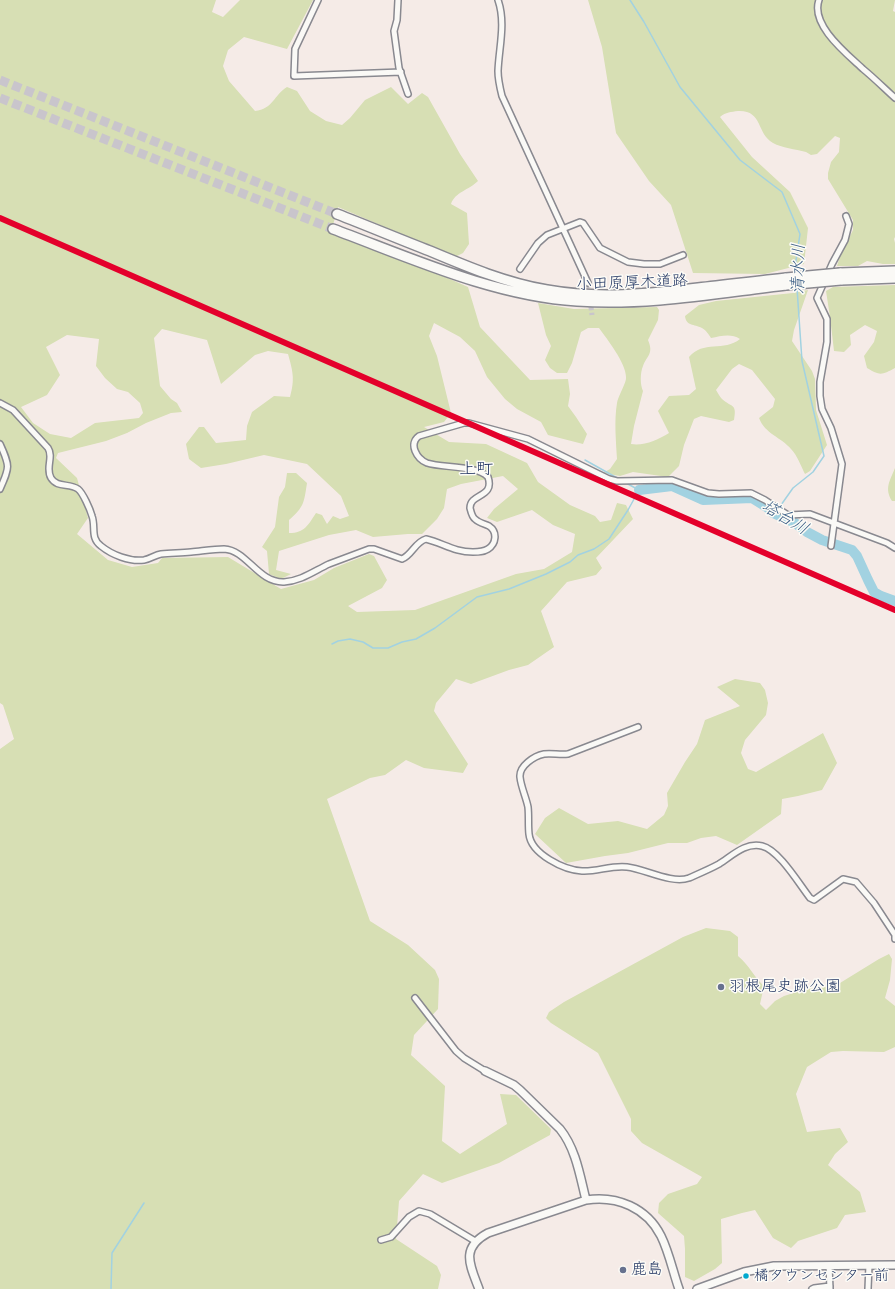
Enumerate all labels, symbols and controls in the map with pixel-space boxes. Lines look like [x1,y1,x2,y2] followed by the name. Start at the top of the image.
[788,243,810,295] water label: 清水川
[576,271,688,295] street label: 小田原厚木道路
[459,460,493,480] district label: 上町
[758,496,812,540] water label: 塔台川
[729,977,841,997] place label: 羽根尾史跡公園
[716,982,726,992] marker: 羽根尾史跡公園
[631,1260,663,1280] place label: 鹿島
[618,1265,628,1275] marker: 鹿島
[754,1267,889,1285] place label: 橘タウンセンター前
[741,1271,751,1281] marker: 橘タウンセンター前

